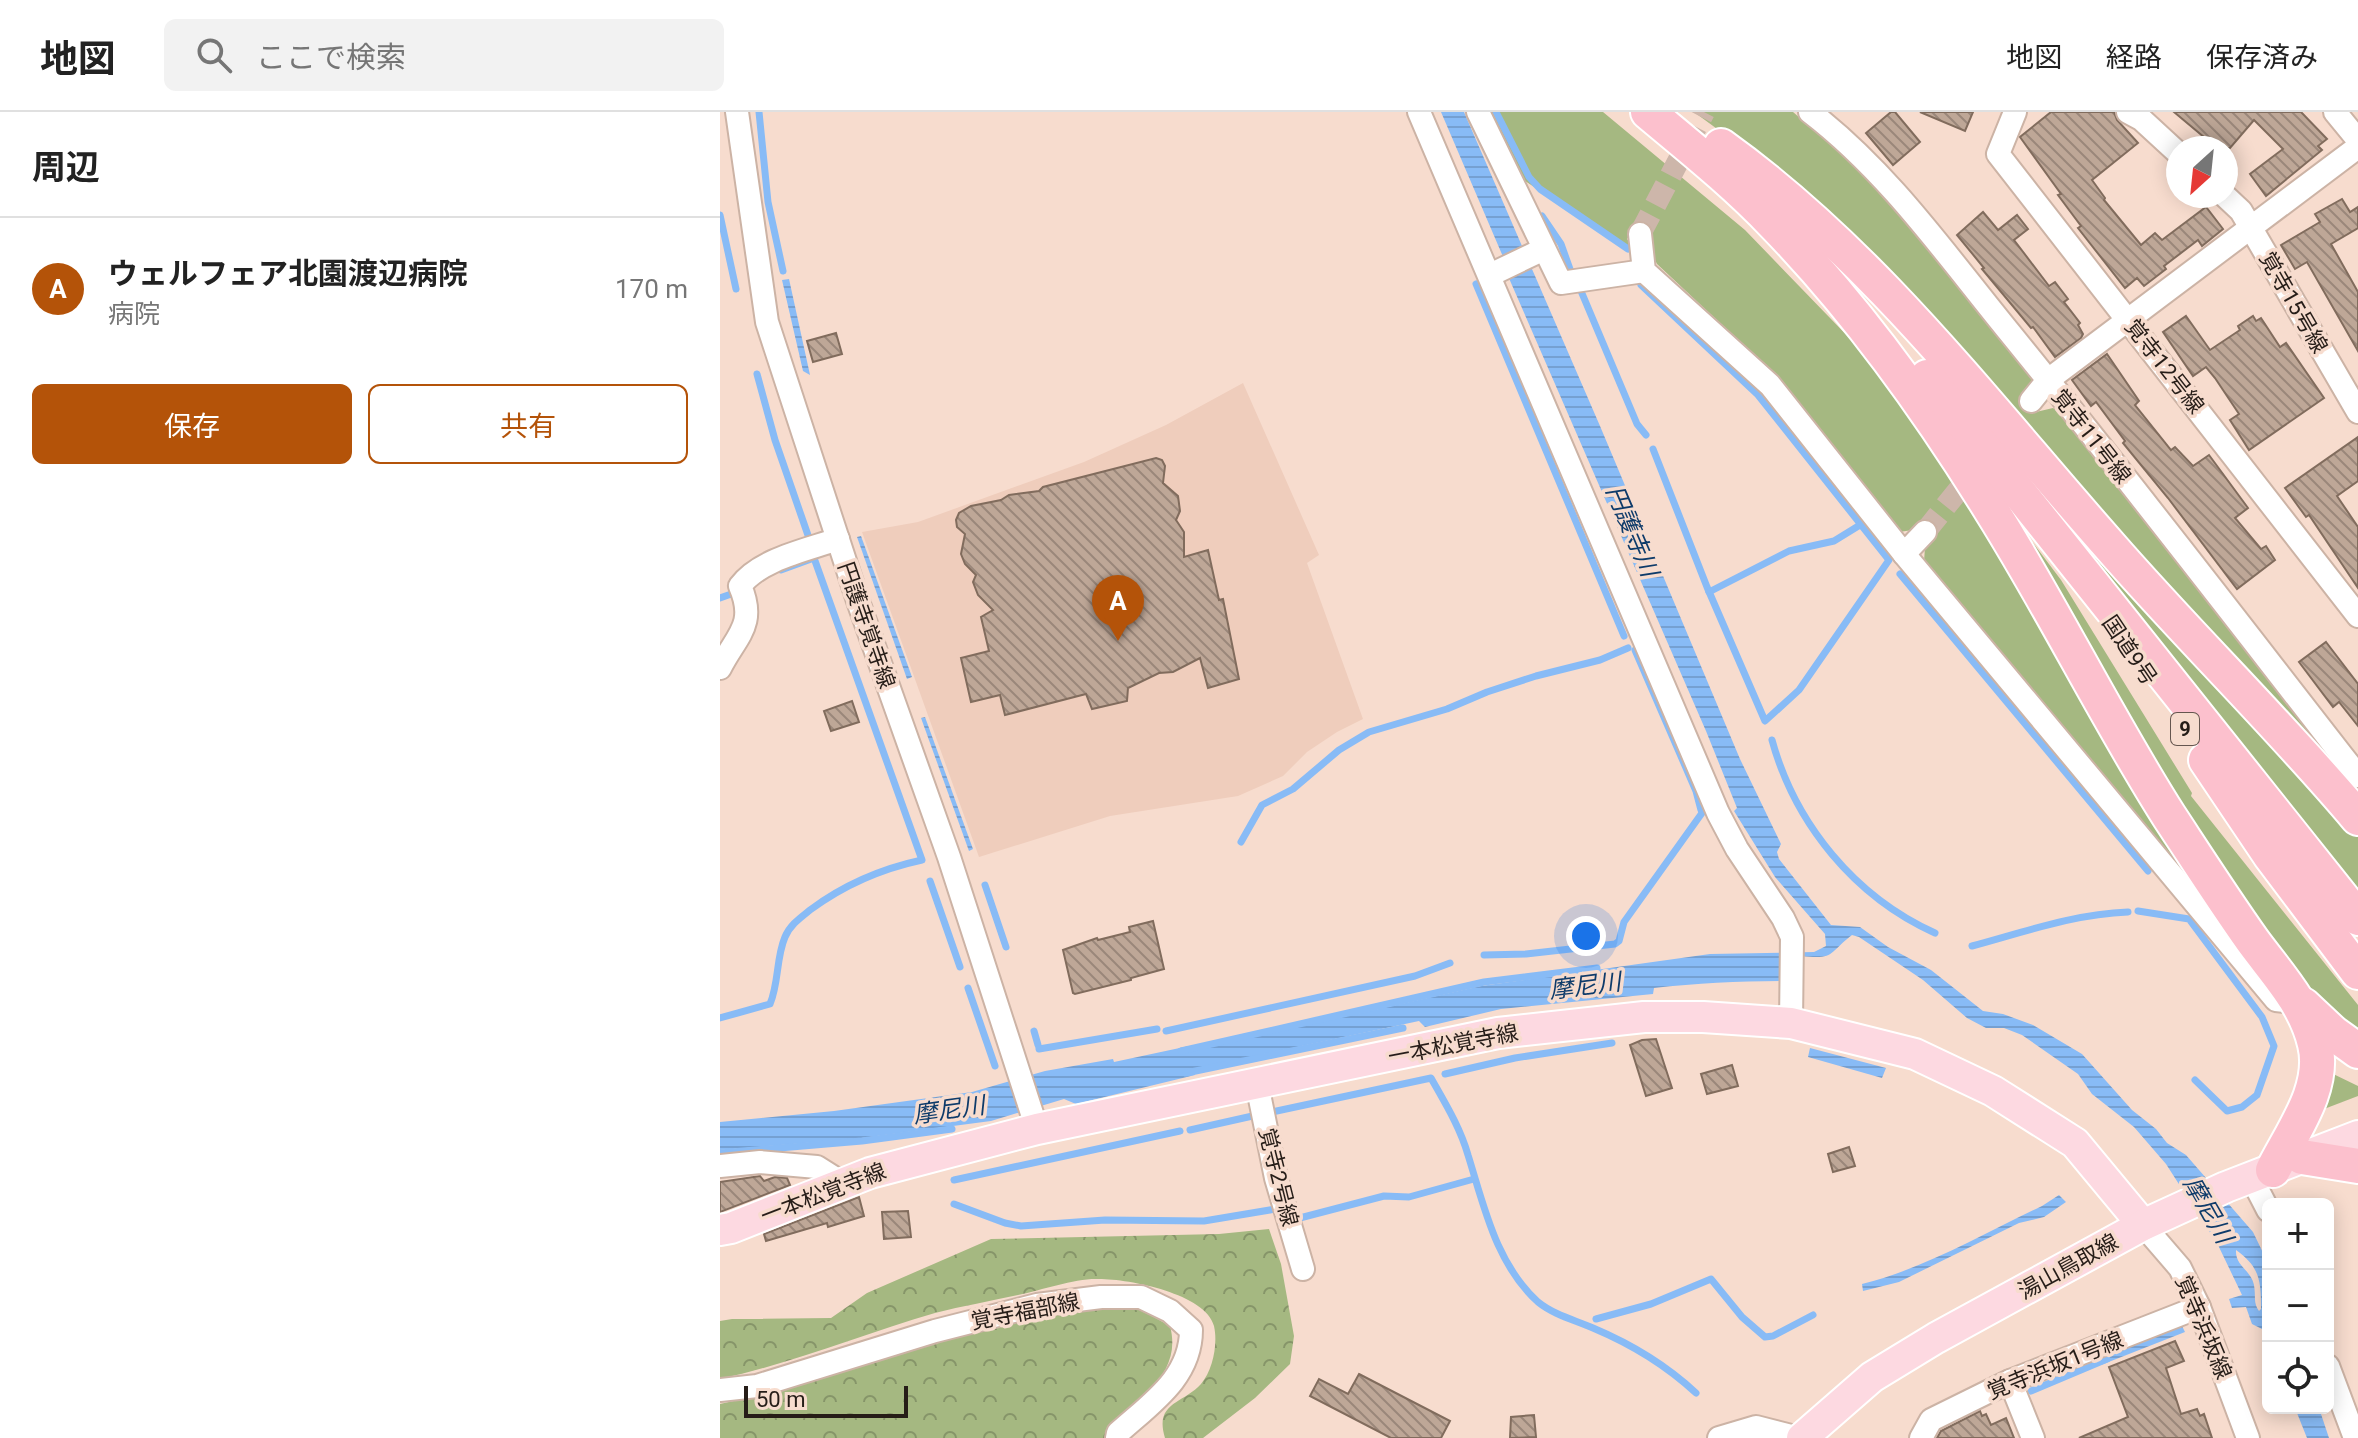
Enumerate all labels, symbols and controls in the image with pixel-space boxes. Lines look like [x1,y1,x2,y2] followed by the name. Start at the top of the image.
[164,19,724,91] search box
[192,33,236,77] icon: search
[40,37,116,81] text: 地図
[256,40,406,75] text: ここで検索
[2006,41,2062,74] text: 地図
[2106,41,2162,74] text: 経路
[2206,41,2318,74] text: 保存済み
[2166,136,2238,208] north arrow
[32,147,100,187] text: 周辺
[2255,247,2333,357] street label: 覚寺15号線
[108,256,468,291] text: ウェルフェア北園渡辺病院
[49,274,67,304] text: A
[615,274,688,304] text: 170 m
[108,299,160,329] text: 病院
[2120,314,2209,418] street label: 覚寺12号線
[32,384,352,464] button: 保存
[368,384,688,464] button: 共有
[2047,384,2136,488] street label: 覚寺11号線
[1600,481,1665,583] water label: 円護寺川
[833,559,900,692] street label: 円護寺覚寺線
[1092,575,1144,641] pin: A
[2097,611,2162,690] street label: 国道9号
[2171,713,2199,745] road number: 9
[1566,916,1606,956] your location
[1548,967,1625,1004] water label: 摩尼川
[1386,1020,1520,1069] street label: 一本松覚寺線
[911,1091,990,1129] water label: 摩尼川
[1254,1125,1303,1229] street label: 覚寺2号線
[757,1158,889,1229] street label: 一本松覚寺線
[2178,1172,2240,1251] water label: 摩尼川
[2262,1198,2334,1414] map controls
[2262,1198,2334,1270] button: +
[2014,1229,2122,1304] street label: 湯山鳥取線
[2262,1270,2334,1342] button: −
[2171,1272,2237,1383] street label: 覚寺浜坂線
[969,1289,1081,1334] street label: 覚寺福部線
[1984,1327,2127,1404] street label: 覚寺浜坂1号線
[2262,1342,2334,1414] button: locate
[744,1382,908,1418] scale bar
[756,1387,805,1412] text: 50 m

